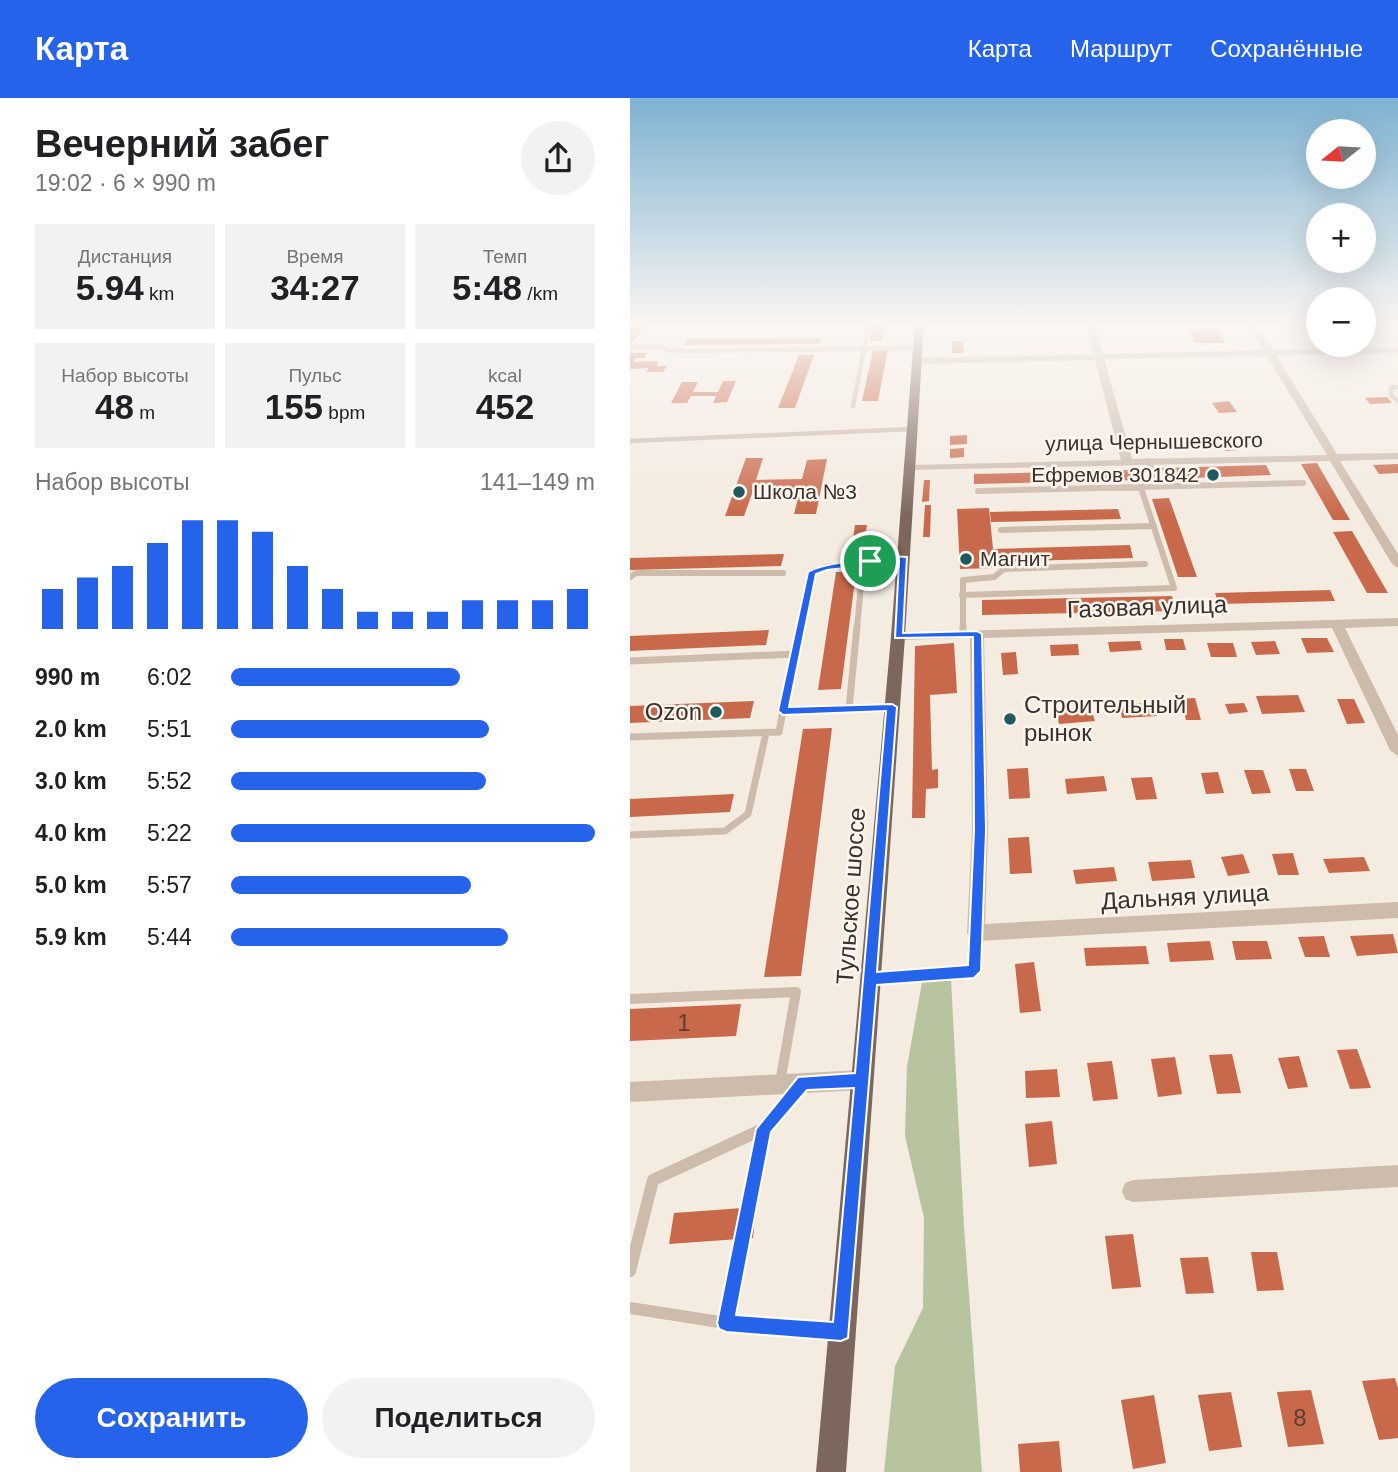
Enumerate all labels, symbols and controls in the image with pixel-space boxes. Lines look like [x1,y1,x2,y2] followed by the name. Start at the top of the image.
[35,30,128,67] text: Карта
[968,35,1032,62] text: Карта
[1070,35,1172,62] text: Маршрут
[1210,35,1363,62] text: Сохранённые
[1306,119,1376,189] north arrow
[1306,119,1376,357] map controls
[521,121,595,195] button: share
[35,123,329,165] text: Вечерний забег
[35,170,216,196] text: 19:02 · 6 × 990 m
[1306,203,1376,273] button: +
[78,246,172,267] text: Дистанция
[286,246,344,267] text: Время
[483,246,527,267] text: Темп
[76,268,144,307] text: 5.94
[270,268,360,307] text: 34:27
[452,268,522,307] text: 5:48
[144,283,174,304] text: km
[522,283,558,304] text: /km
[1306,287,1376,357] button: −
[61,365,189,386] text: Набор высоты
[288,365,342,386] text: Пульс
[488,365,522,386] text: kcal
[95,387,134,426] text: 48
[265,387,323,426] text: 155
[476,387,534,426] text: 452
[134,402,155,423] text: m
[323,402,365,423] text: bpm
[1045,428,1263,455] street label: улица Чернышевского
[1031,463,1199,486] place label: Ефремов 301842
[1205,467,1221,483] marker: Ефремов 301842
[35,469,189,495] text: Набор высоты
[480,469,595,495] text: 141–149 m
[753,480,857,503] place label: Школа №3
[731,484,747,500] marker: Школа №3
[840,531,900,591] pin
[851,542,889,580] icon: arrive
[980,547,1050,570] place label: Магнит
[958,551,974,567] marker: Магнит
[1066,590,1228,623] street label: Газовая улица
[35,664,100,690] text: 990 m
[147,664,192,690] text: 6:02
[1024,691,1186,746] place label: Строительный рынок
[645,698,702,725] place label: Ozon
[708,704,724,720] marker: Ozon
[1002,711,1018,727] marker: Строительный рынок
[35,716,107,742] text: 2.0 km
[147,716,192,742] text: 5:51
[35,768,107,794] text: 3.0 km
[147,768,192,794] text: 5:52
[831,807,870,985] street label: Тульское шоссе
[35,820,107,846] text: 4.0 km
[147,820,192,846] text: 5:22
[35,872,107,898] text: 5.0 km
[147,872,192,898] text: 5:57
[1100,879,1270,914] street label: Дальняя улица
[35,924,107,950] text: 5.9 km
[147,924,192,950] text: 5:44
[677,1009,691,1036] house number: 1
[35,1378,308,1458] button: Сохранить
[322,1378,595,1458] button: Поделиться
[1293,1404,1307,1431] house number: 8

